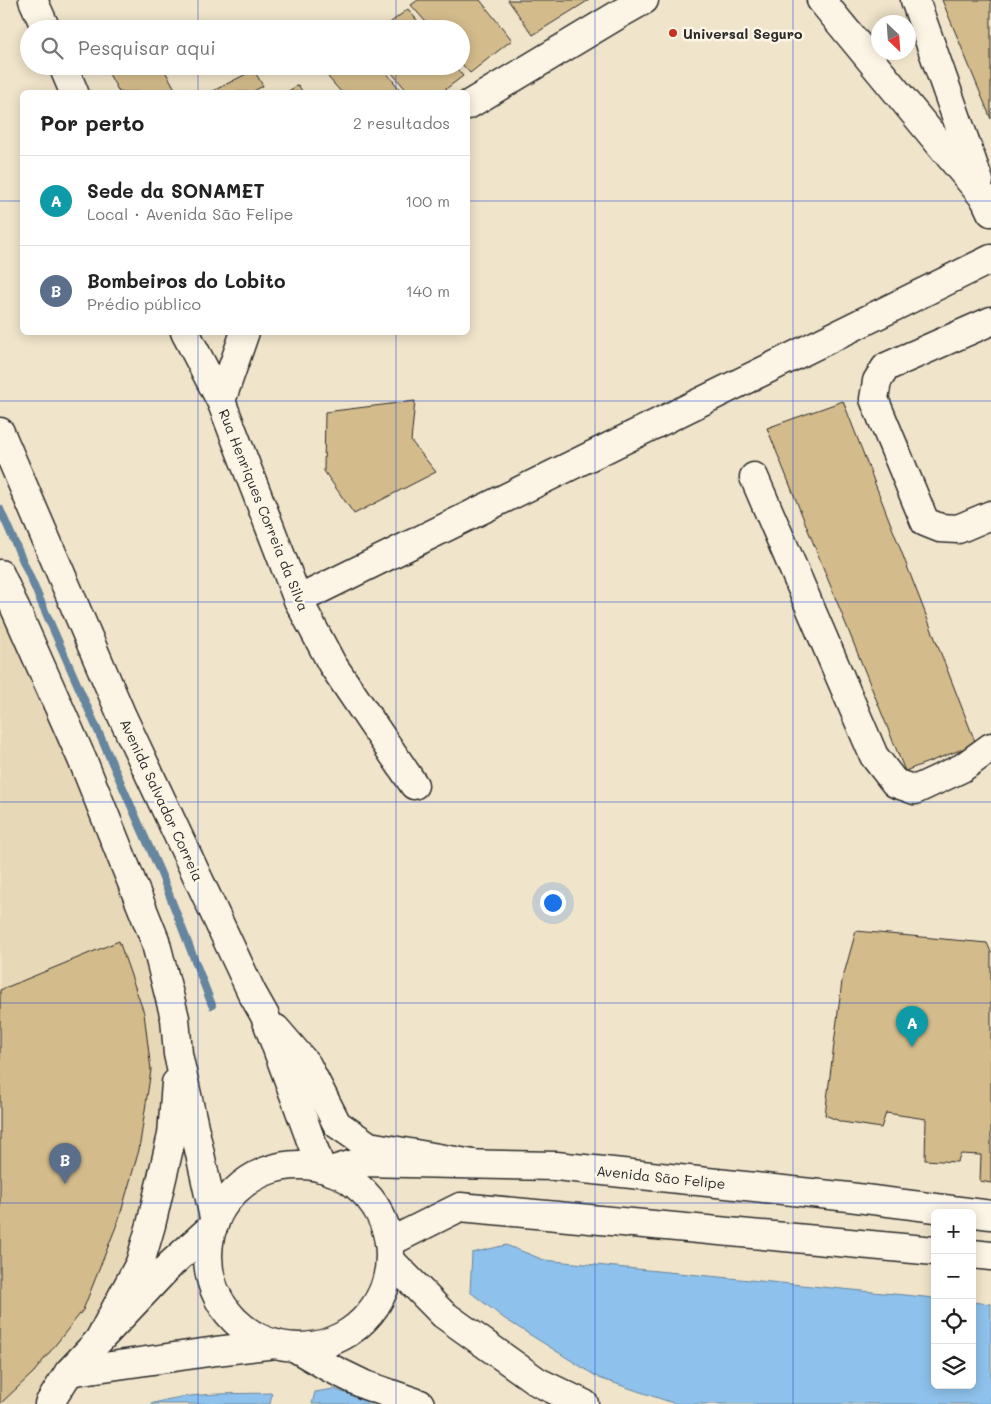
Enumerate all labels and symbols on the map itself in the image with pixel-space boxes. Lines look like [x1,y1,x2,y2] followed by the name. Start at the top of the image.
[871,15,916,60] north arrow
[683,24,803,43] place label: Universal Seguro
[667,27,679,39] marker: Universal Seguro
[215,406,313,614] street label: Rua Henriques Correia da Silva
[116,716,208,884] street label: Avenida Salvador Correia
[540,890,566,916] your location
[896,1006,928,1047] pin: A
[49,1143,81,1184] pin: B
[596,1161,726,1193] street label: Avenida São Felipe

